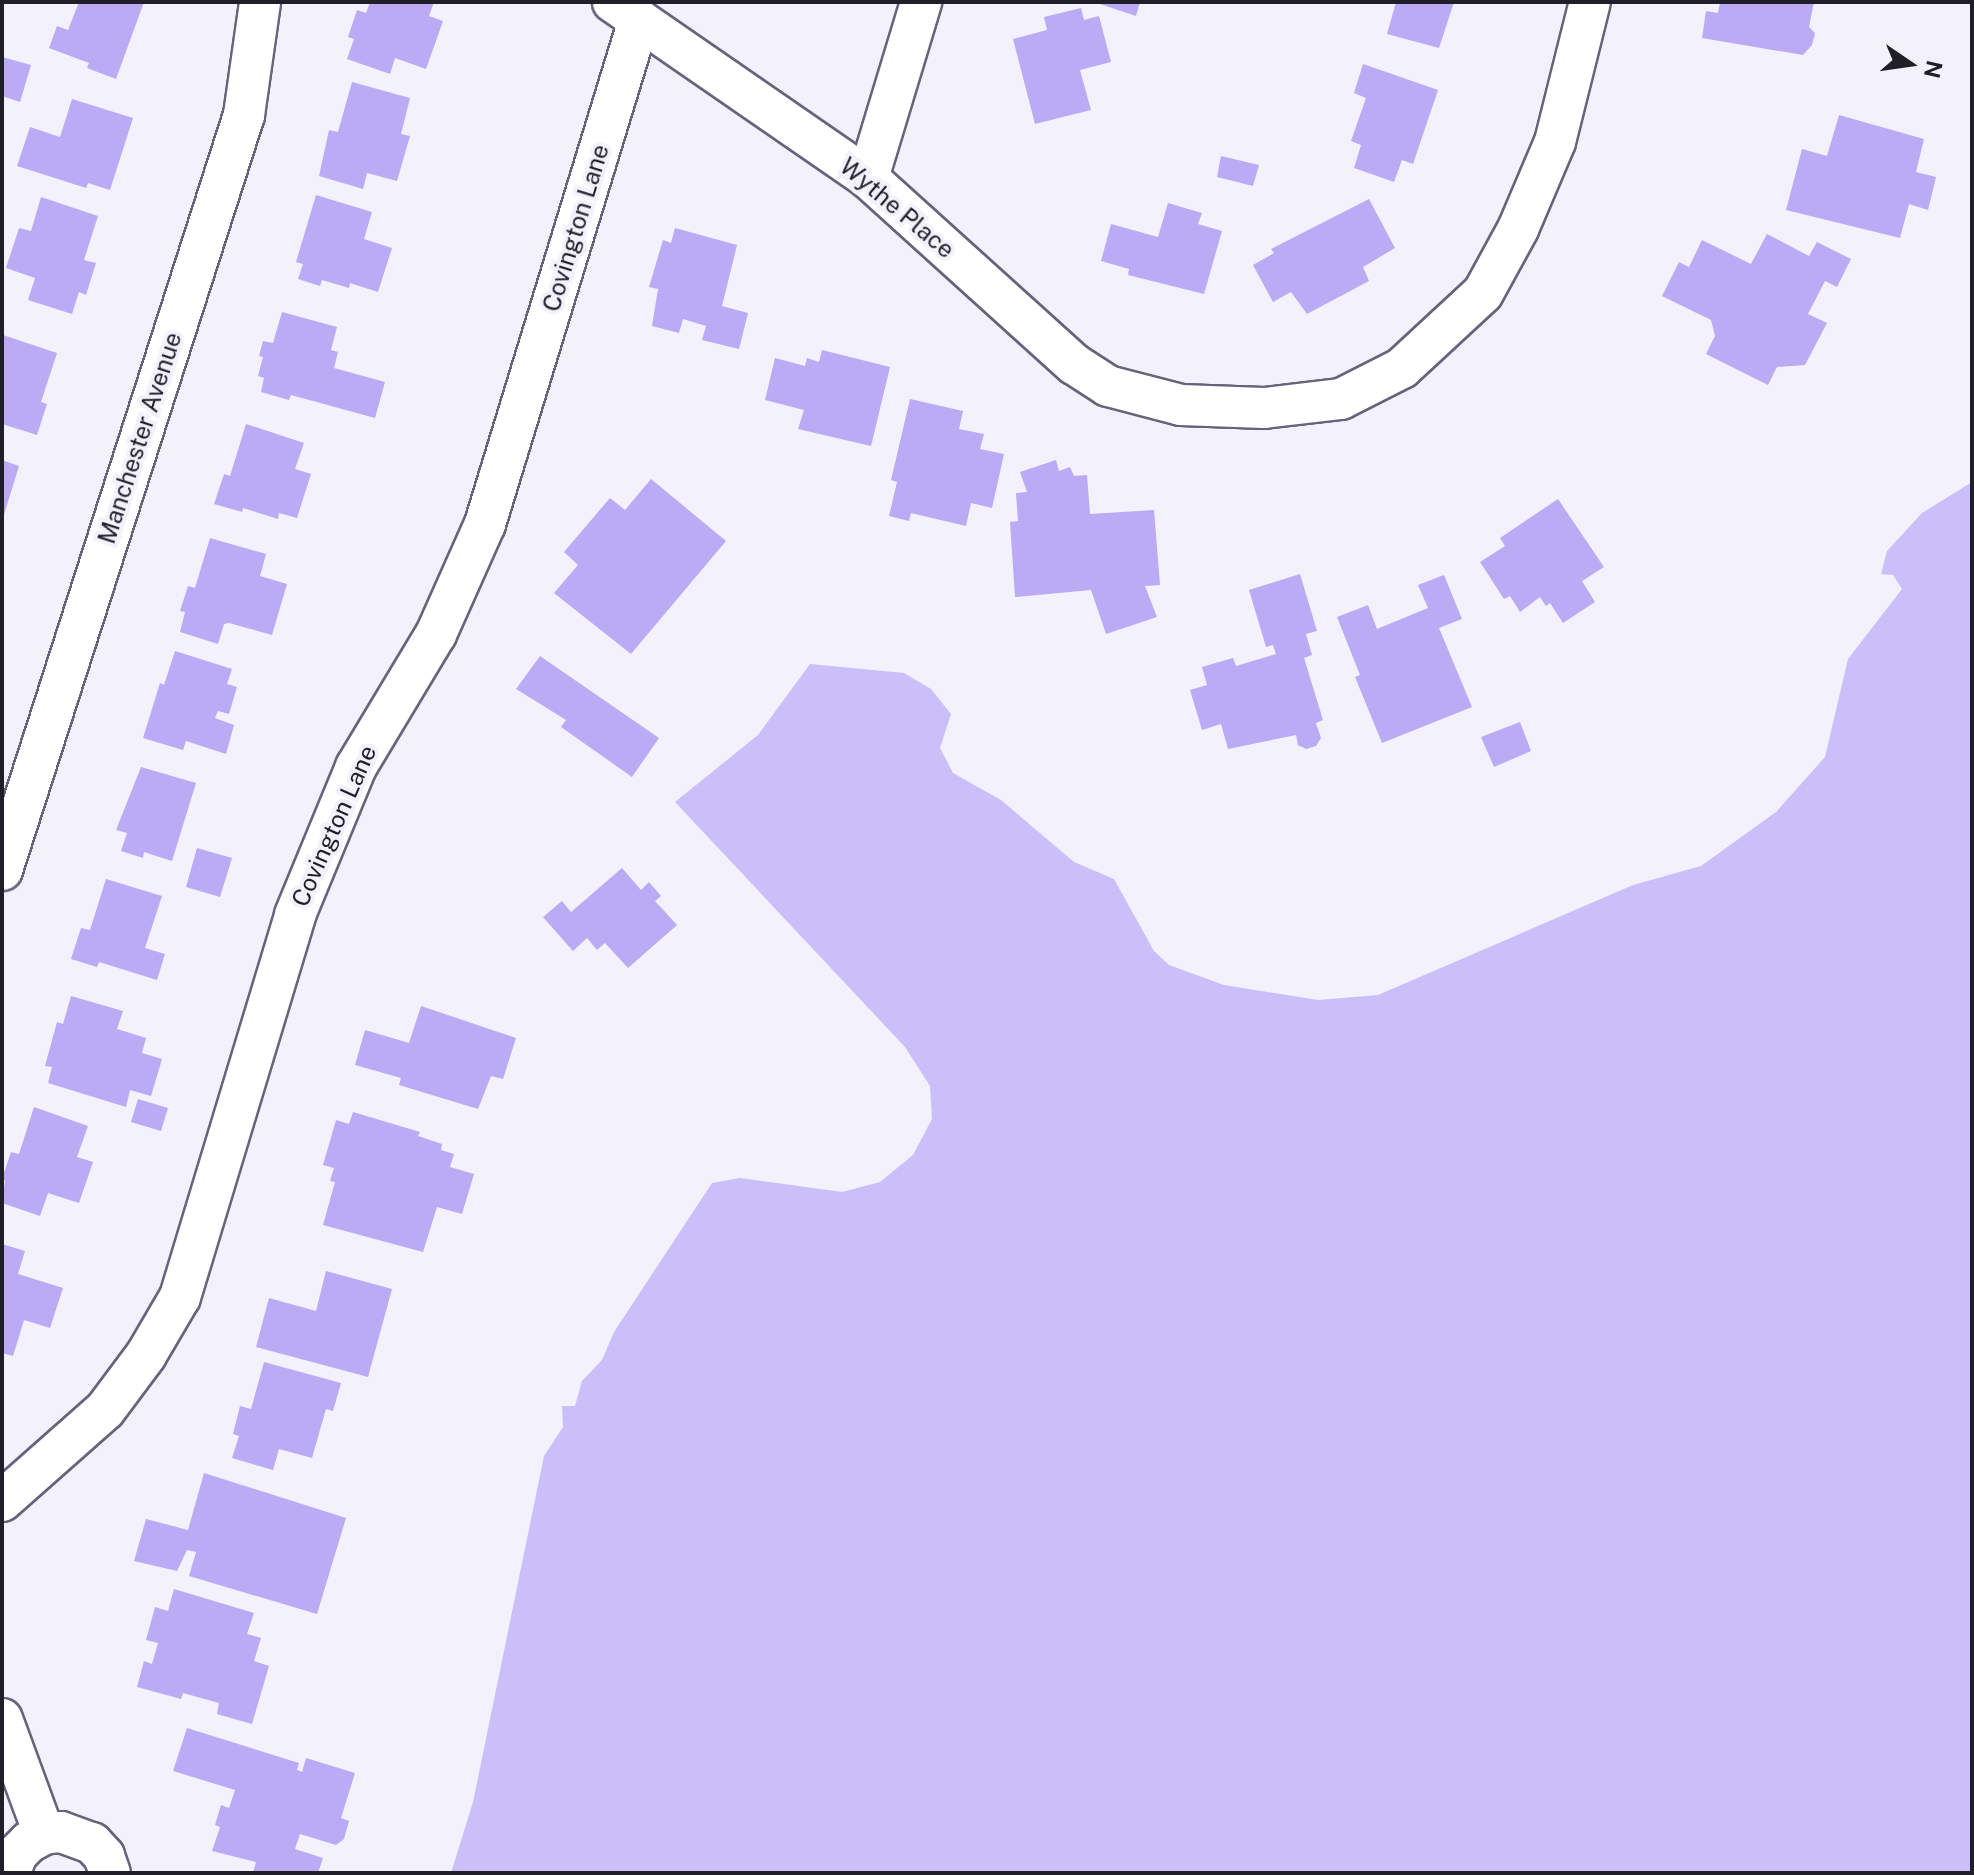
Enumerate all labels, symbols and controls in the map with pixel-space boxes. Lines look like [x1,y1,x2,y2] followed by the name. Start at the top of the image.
[1870,24,1950,104] north arrow
[1919,58,1948,81] text: N
[537,141,615,315] street label: Covington Lane
[834,152,960,264] street label: Wythe Place
[92,329,188,547] street label: Manchester Avenue
[286,741,382,911] street label: Covington Lane

